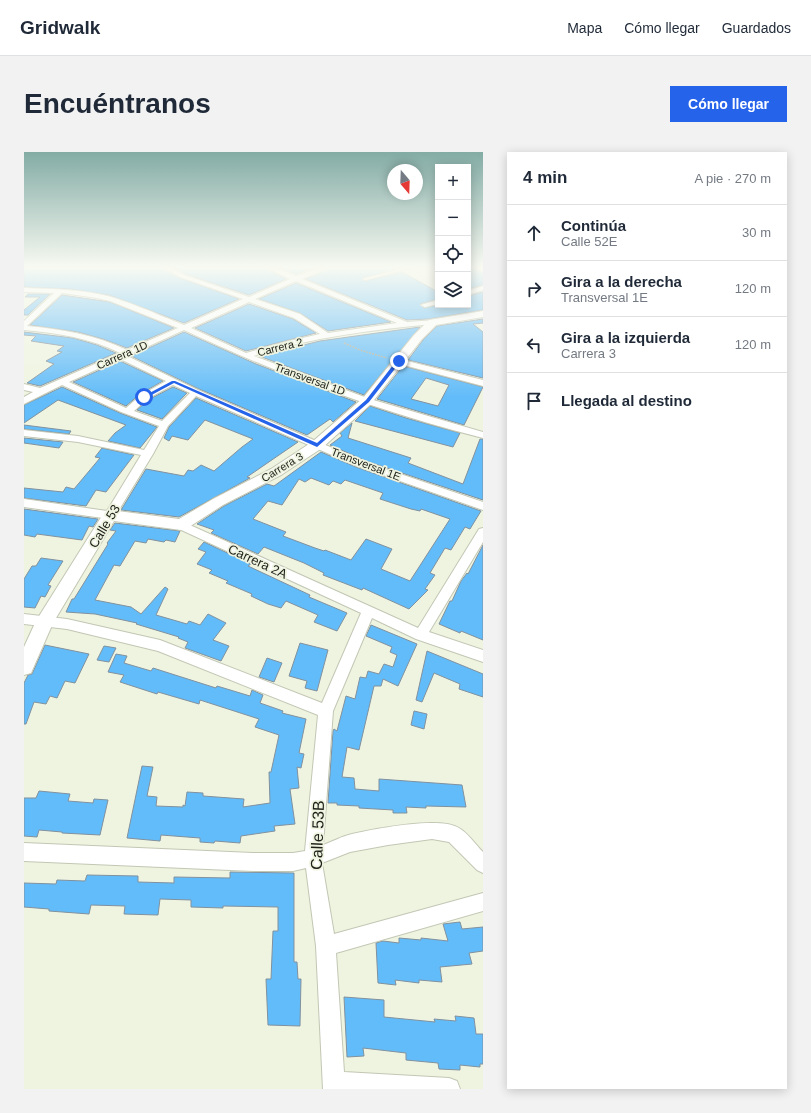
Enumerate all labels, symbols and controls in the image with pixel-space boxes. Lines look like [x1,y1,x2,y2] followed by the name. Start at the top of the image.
[20,17,100,38] text: Gridwalk
[567,20,602,36] text: Mapa
[624,20,700,36] text: Cómo llegar
[722,20,791,36] text: Guardados
[670,86,787,122] button: Cómo llegar
[24,88,211,119] text: Encuéntranos
[387,164,423,200] north arrow
[435,164,471,308] map controls
[435,164,471,200] button: +
[523,168,567,187] text: 4 min
[694,171,771,186] text: A pie · 270 m
[435,200,471,236] button: −
[561,217,626,234] text: Continúa
[523,222,545,244] icon: ahead
[742,225,771,240] text: 30 m
[561,234,617,249] text: Calle 52E
[435,236,471,272] button: locate
[435,272,471,308] button: layers
[561,273,682,290] text: Gira a la derecha
[523,278,545,300] icon: right
[735,281,771,296] text: 120 m
[561,290,648,305] text: Transversal 1E
[561,329,690,346] text: Gira a la izquierda
[523,334,545,356] icon: left
[256,336,304,358] street label: Carrera 2
[735,337,771,352] text: 120 m
[95,338,149,372] street label: Carrera 1D
[561,346,616,361] text: Carrera 3
[390,352,408,370] route end
[273,361,347,397] street label: Transversal 1D
[135,388,153,406] route start
[523,390,545,412] icon: arrive
[561,392,692,409] text: Llegada al destino
[330,445,402,483] street label: Transversal 1E
[259,450,305,484] street label: Carrera 3
[86,502,123,551] street label: Calle 53
[226,541,290,582] street label: Carrera 2A
[308,800,327,870] street label: Calle 53B

